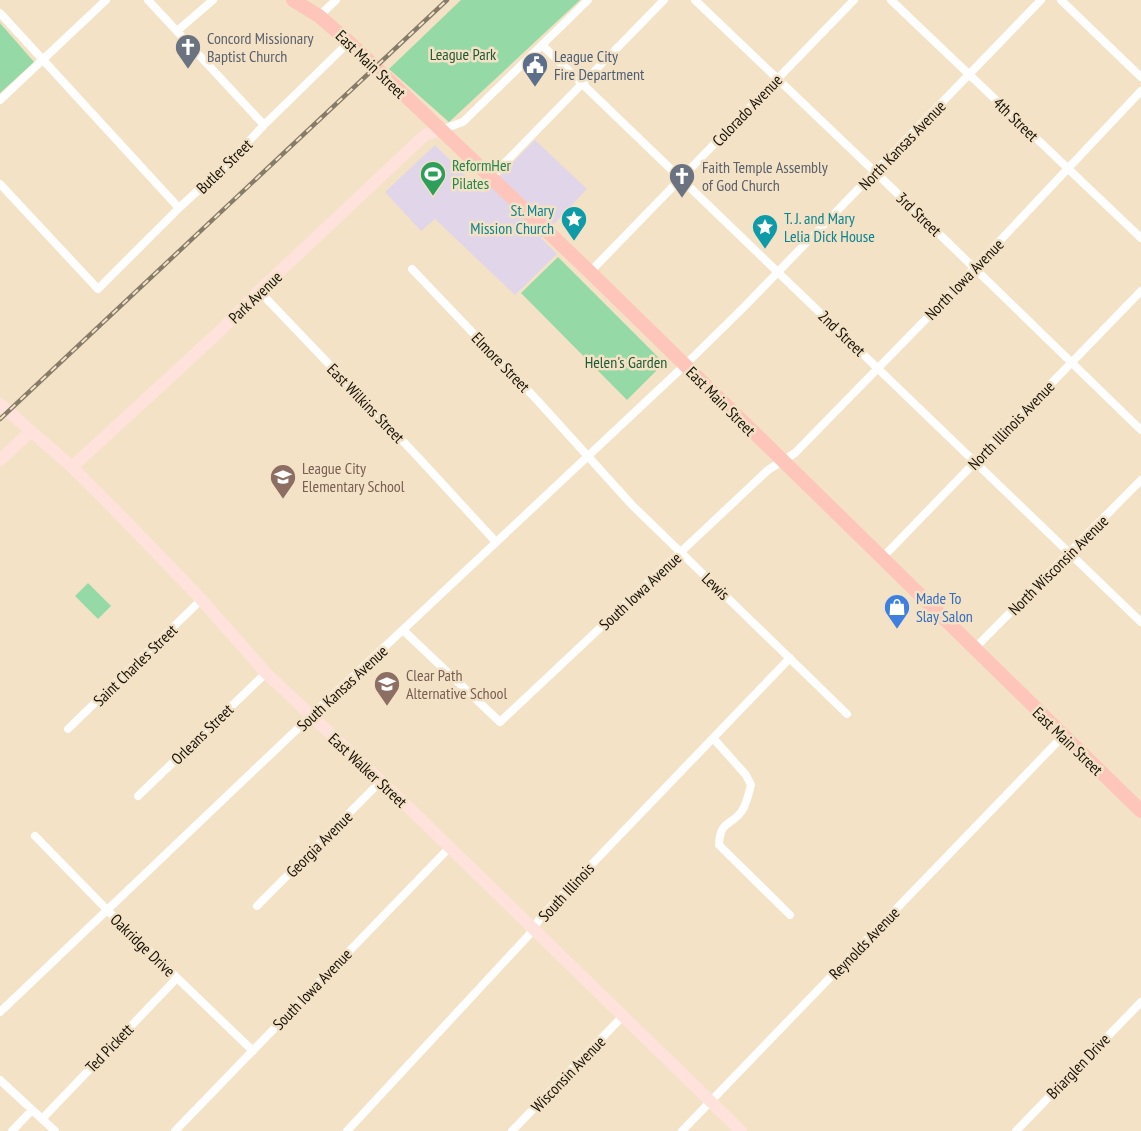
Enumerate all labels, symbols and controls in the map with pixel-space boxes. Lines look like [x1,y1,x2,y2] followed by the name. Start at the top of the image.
[332,26,411,103] street label: East Main Street
[207,28,314,66] place label: Concord Missionary Baptist Church
[173,32,203,70] church icon: Concord Missionary Baptist Church
[430,44,497,64] park label: League Park
[554,46,645,84] place label: League City Fire Department
[520,50,550,88] public building icon: League City Fire Department
[708,70,786,150] street label: Colorado Avenue
[989,93,1043,146] street label: 4th Street
[854,96,950,194] street label: North Kansas Avenue
[192,134,257,198] street label: Butler Street
[452,155,512,193] place label: ReformHer Pilates
[702,157,828,195] place label: Faith Temple Assembly of God Church
[418,159,448,197] sports icon: ReformHer Pilates
[667,161,697,199] church icon: Faith Temple Assembly of God Church
[892,188,946,241] street label: 3rd Street
[470,200,554,238] place label: St. Mary Mission Church
[559,204,589,242] place icon: St. Mary Mission Church
[784,208,875,246] place label: T. J. and Mary Lelia Dick House
[750,212,780,250] place icon: T. J. and Mary Lelia Dick House
[920,234,1008,324] street label: North Iowa Avenue
[224,267,286,327] street label: Park Avenue
[814,306,870,361] street label: 2nd Street
[468,328,535,397] street label: Elmore Street
[585,352,667,372] park label: Helen's Garden
[323,359,409,447] street label: East Wilkins Street
[682,362,760,440] street label: East Main Street
[964,376,1058,474] street label: North Illinois Avenue
[302,458,405,496] place label: League City Elementary School
[268,462,298,500] school or university icon: League City Elementary School
[1004,511,1112,619] street label: North Wisconsin Avenue
[595,548,685,634] street label: South Iowa Avenue
[698,568,734,604] street label: Lewis
[916,588,973,626] place label: Made To Slay Salon
[882,592,912,630] shop icon: Made To Slay Salon
[89,620,182,710] street label: Saint Charles Street
[292,641,392,735] street label: South Kansas Avenue
[406,665,507,703] place label: Clear Path Alternative School
[372,669,402,707] school or university icon: Clear Path Alternative School
[167,699,238,769] street label: Orleans Street
[1029,703,1108,780] street label: East Main Street
[325,729,412,812] street label: East Walker Street
[282,807,356,881] street label: Georgia Avenue
[534,858,598,926] street label: South Illinois
[825,903,903,983] street label: Reynolds Avenue
[106,909,180,981] street label: Oakridge Drive
[268,944,356,1034] street label: South Iowa Avenue
[81,1019,138,1077] street label: Ted Pickett
[1042,1029,1114,1103] street label: Briarglen Drive
[527,1032,609,1116] street label: Wisconsin Avenue

